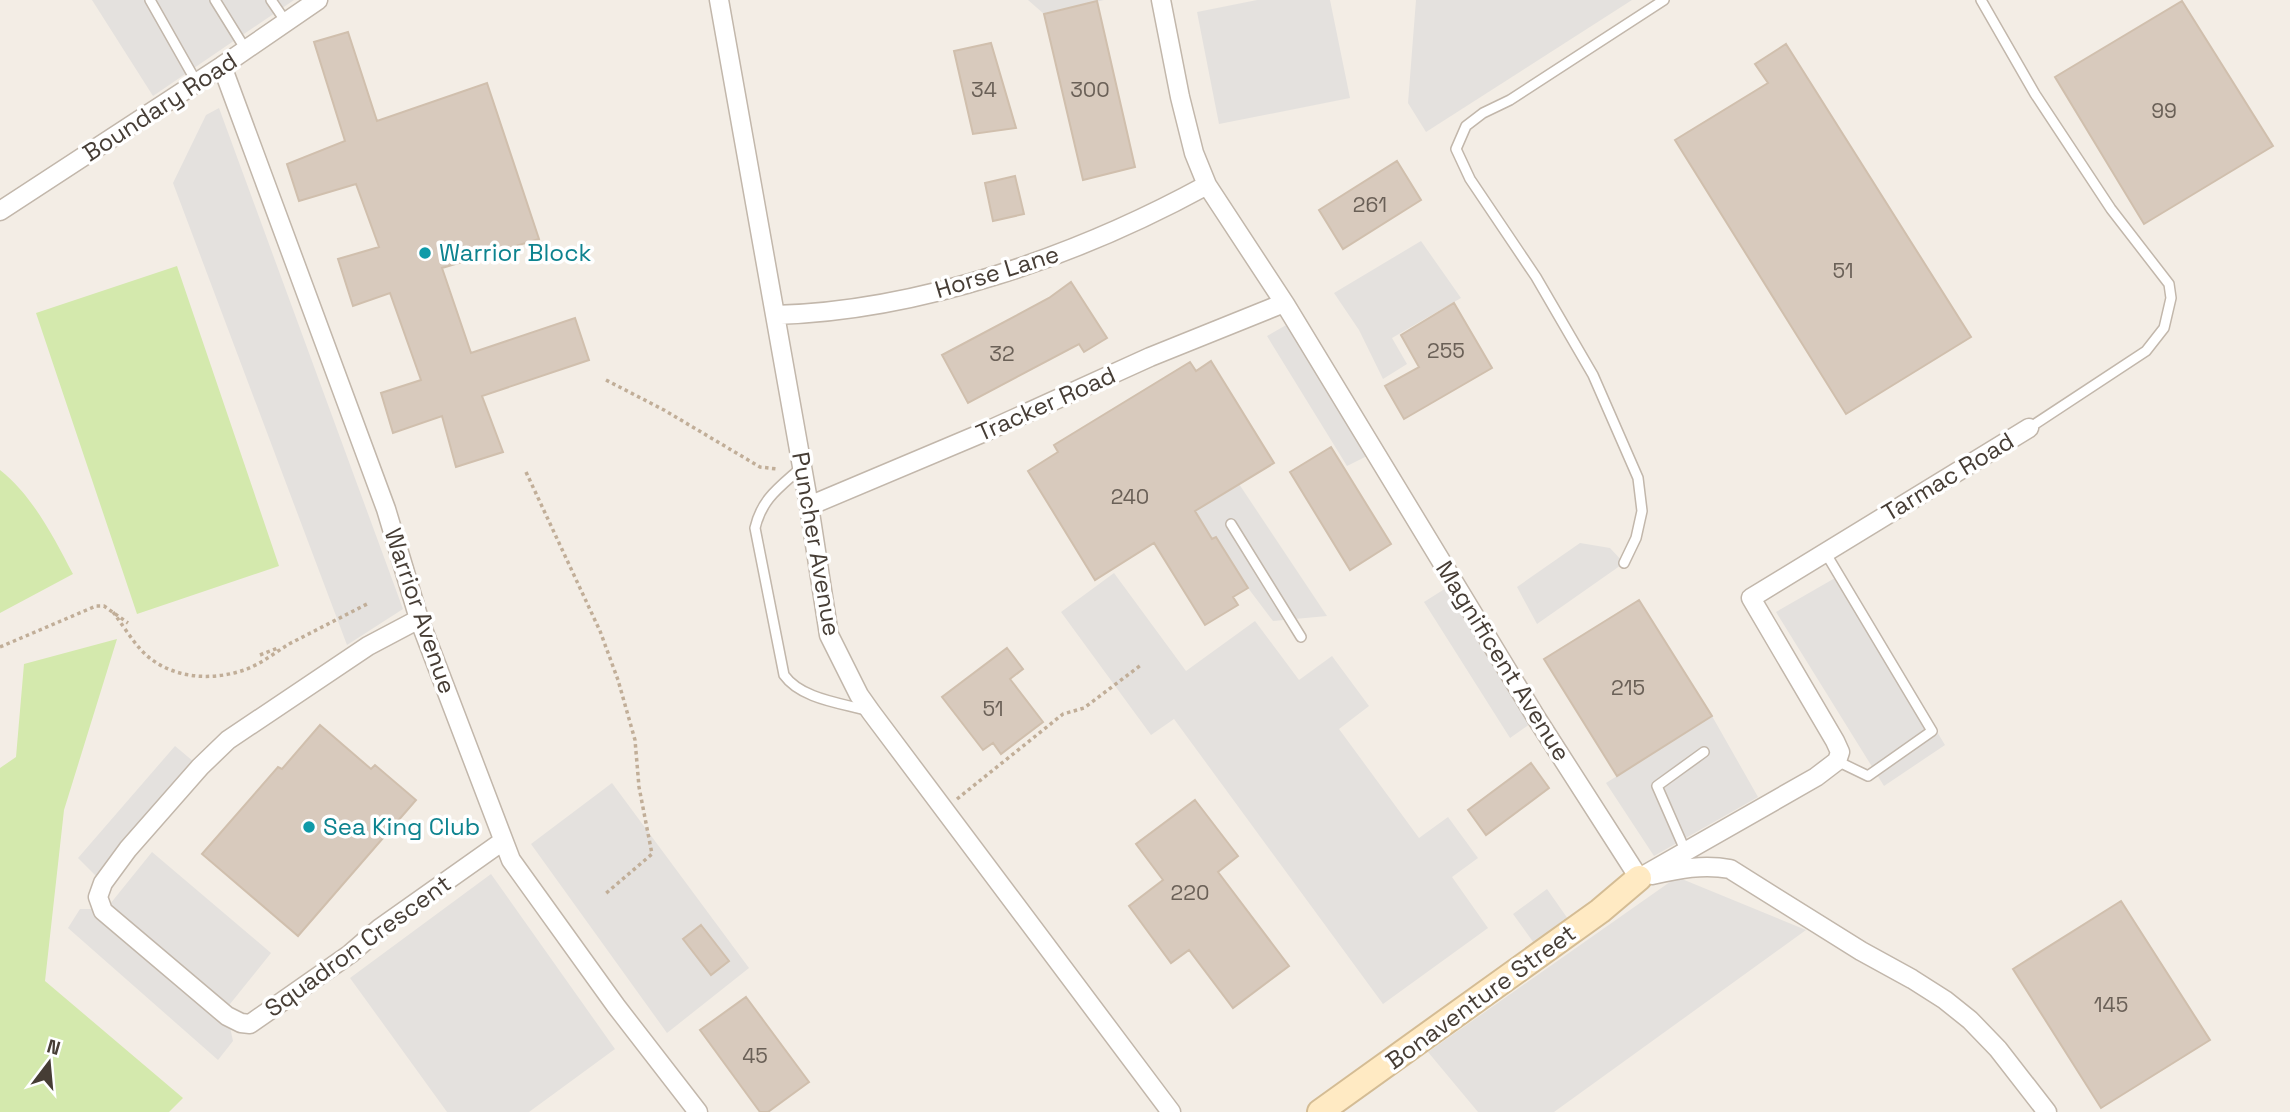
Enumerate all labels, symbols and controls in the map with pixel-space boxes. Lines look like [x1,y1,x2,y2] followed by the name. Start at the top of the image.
[77,45,243,168] street label: Boundary Road
[971,76,997,103] house number: 34
[1070,76,1110,103] house number: 300
[2151,97,2177,124] house number: 99
[1353,191,1387,218] house number: 261
[439,237,592,268] place label: Warrior Block
[931,238,1063,305] street label: Horse Lane
[417,245,433,261] marker: Warrior Block
[1832,257,1854,284] house number: 51
[1427,337,1465,364] house number: 255
[989,340,1015,367] house number: 32
[971,359,1120,448] street label: Tracker Road
[1876,425,2019,528] street label: Tarmac Road
[785,449,848,639] street label: Puncher Avenue
[1111,483,1149,510] house number: 240
[378,524,463,698] street label: Warrior Avenue
[1429,555,1578,767] street label: Magnificent Avenue
[1611,674,1645,701] house number: 215
[982,695,1004,722] house number: 51
[323,811,480,842] place label: Sea King Club
[301,819,317,835] marker: Sea King Club
[258,868,457,1024] street label: Squadron Crescent
[1171,879,1209,906] house number: 220
[1380,917,1582,1076] street label: Bonaventure Street
[2094,991,2128,1018] house number: 145
[14,1028,84,1098] north arrow
[44,1033,63,1061] text: N
[742,1042,768,1069] house number: 45

